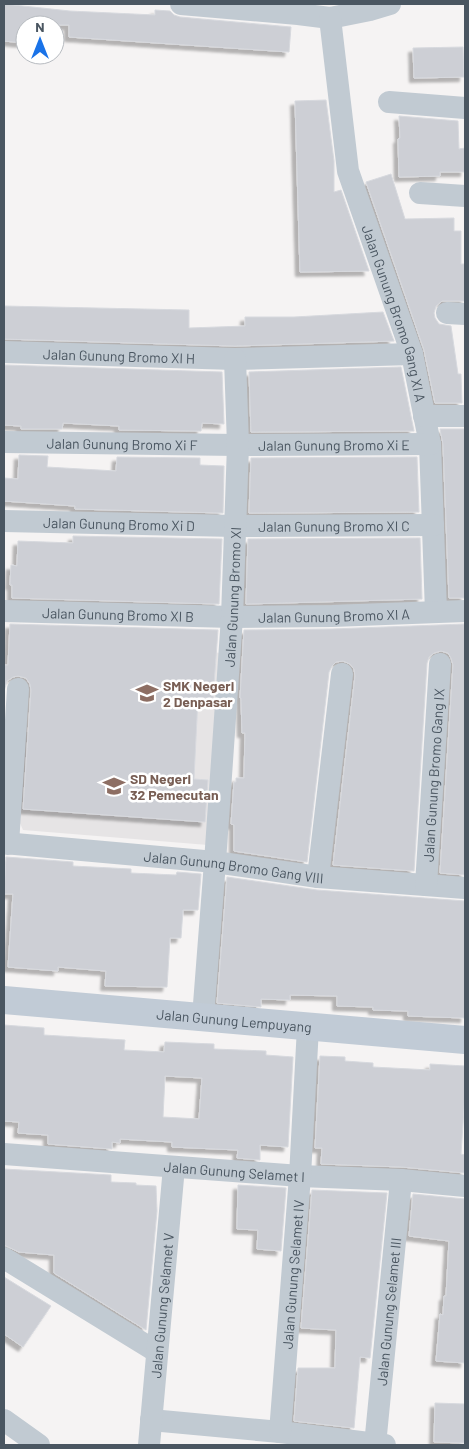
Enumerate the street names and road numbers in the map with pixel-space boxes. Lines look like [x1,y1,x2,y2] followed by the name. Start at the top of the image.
[359,222,430,404] street label: Jalan Gunung Bromo Gang XI A
[43,345,195,366] street label: Jalan Gunung Bromo XI H
[46,434,198,453] street label: Jalan Gunung Bromo Xi F
[258,436,410,453] street label: Jalan Gunung Bromo Xi E
[43,513,195,534] street label: Jalan Gunung Bromo Xi D
[258,517,410,534] street label: Jalan Gunung Bromo XI C
[220,527,244,668] street label: Jalan Gunung Bromo XI
[42,604,194,624] street label: Jalan Gunung Bromo XI B
[258,605,410,625] street label: Jalan Gunung Bromo XI A
[419,688,447,862] street label: Jalan Gunung Bromo Gang IX
[143,847,324,886] street label: Jalan Gunung Bromo Gang VIII
[156,1005,312,1035] street label: Jalan Gunung Lempuyang
[163,1157,305,1185] street label: Jalan Gunung Selamet I
[278,1199,307,1350] street label: Jalan Gunung Selamet IV
[147,1232,177,1379] street label: Jalan Gunung Selamet V
[372,1237,404,1386] street label: Jalan Gunung Selamet III

